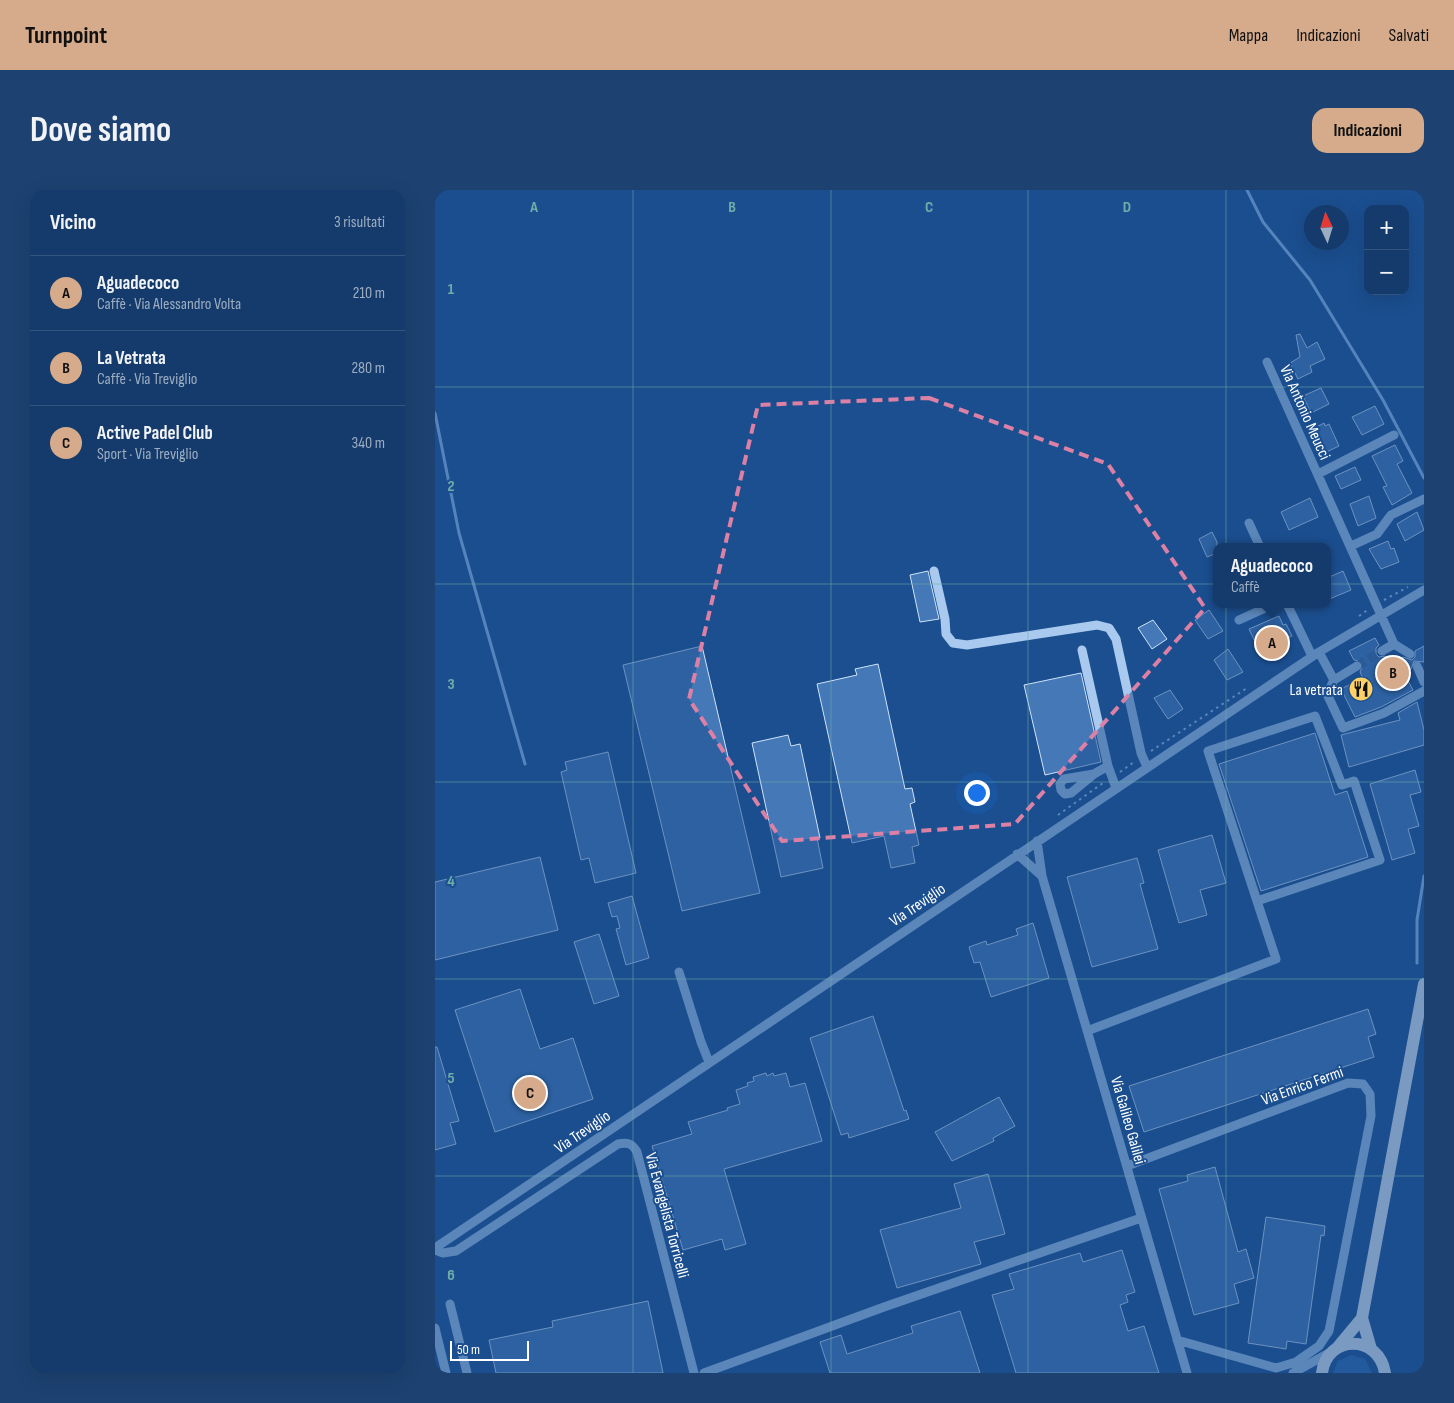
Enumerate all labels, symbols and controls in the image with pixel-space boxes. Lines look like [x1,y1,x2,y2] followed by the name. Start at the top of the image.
[25,21,107,50] text: Turnpoint
[1229,25,1268,46] text: Mappa
[1296,25,1361,46] text: Indicazioni
[1389,25,1429,46] text: Salvati
[1312,108,1424,153] button: Indicazioni
[30,109,171,152] text: Dove siamo
[529,198,538,217] text: A
[728,198,736,217] text: B
[925,198,933,217] text: C
[1123,198,1131,217] text: D
[1304,205,1349,250] north arrow
[1364,205,1409,295] map controls
[1364,205,1409,250] button: +
[50,210,96,235] text: Vicino
[334,213,385,232] text: 3 risultati
[1364,250,1409,295] button: −
[97,272,179,295] text: Aguadecoco
[448,280,455,299] text: 1
[62,284,70,303] text: A
[353,284,385,303] text: 210 m
[97,295,241,314] text: Caffè · Via Alessandro Volta
[97,347,166,370] text: La Vetrata
[62,359,70,378] text: B
[351,359,385,378] text: 280 m
[1275,362,1334,463] street label: Via Antonio Meucci
[97,370,198,389] text: Caffè · Via Treviglio
[97,422,213,445] text: Active Padel Club
[62,434,70,453] text: C
[352,434,385,453] text: 340 m
[97,445,198,464] text: Sport · Via Treviglio
[447,477,455,496] text: 2
[1213,543,1331,608] popup
[1231,555,1313,578] text: Aguadecoco
[1231,578,1260,597] text: Caffè
[1256,624,1288,662] pin: A
[1377,654,1409,692] pin: B
[447,675,455,694] text: 3
[1348,676,1374,702] restaurant icon: La vetrata
[1290,681,1343,700] place label: La vetrata
[964,780,990,806] your location
[447,872,455,891] text: 4
[886,880,949,931] street label: Via Treviglio
[1259,1063,1346,1110] street label: Via Enrico Fermi
[447,1069,455,1088] text: 5
[514,1074,546,1112] pin: C
[1106,1074,1149,1167] street label: Via Galileo Galilei
[551,1107,614,1158] street label: Via Treviglio
[641,1151,692,1280] street label: Via Evangelista Torricelli
[447,1266,455,1285] text: 6
[450,1338,529,1361] scale bar
[457,1341,480,1358] text: 50 m

